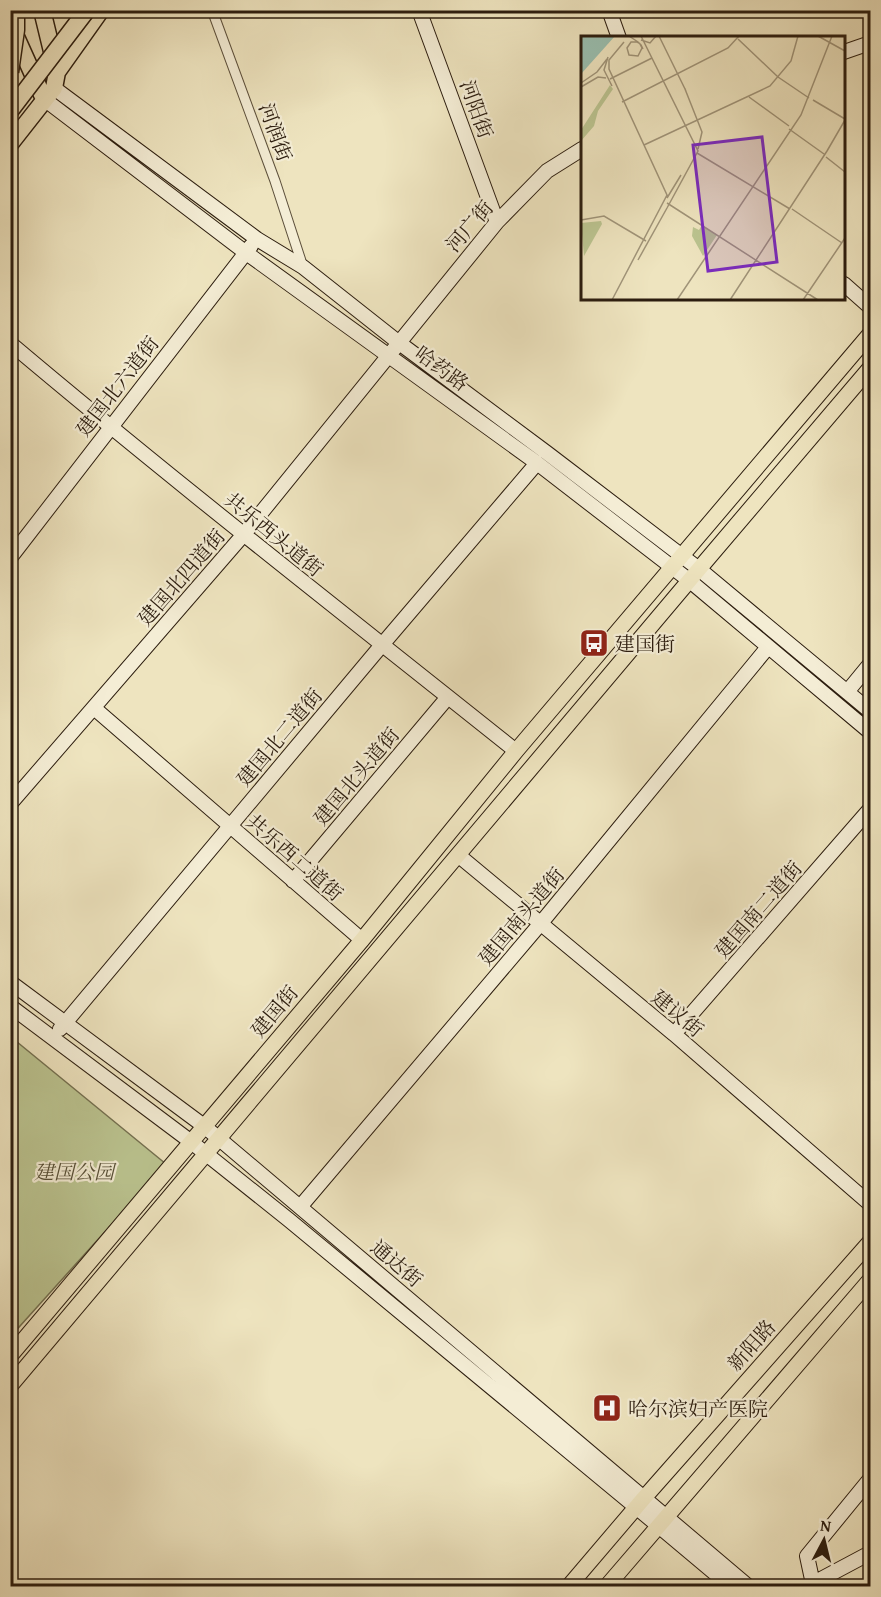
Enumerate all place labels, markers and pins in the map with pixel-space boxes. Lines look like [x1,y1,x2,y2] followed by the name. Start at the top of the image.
[578,627,610,659] bus stop icon: 建国街
[615,629,675,658] place label: 建国街
[591,1392,623,1424] hospital icon: 哈尔滨妇产医院
[628,1394,768,1423] place label: 哈尔滨妇产医院

